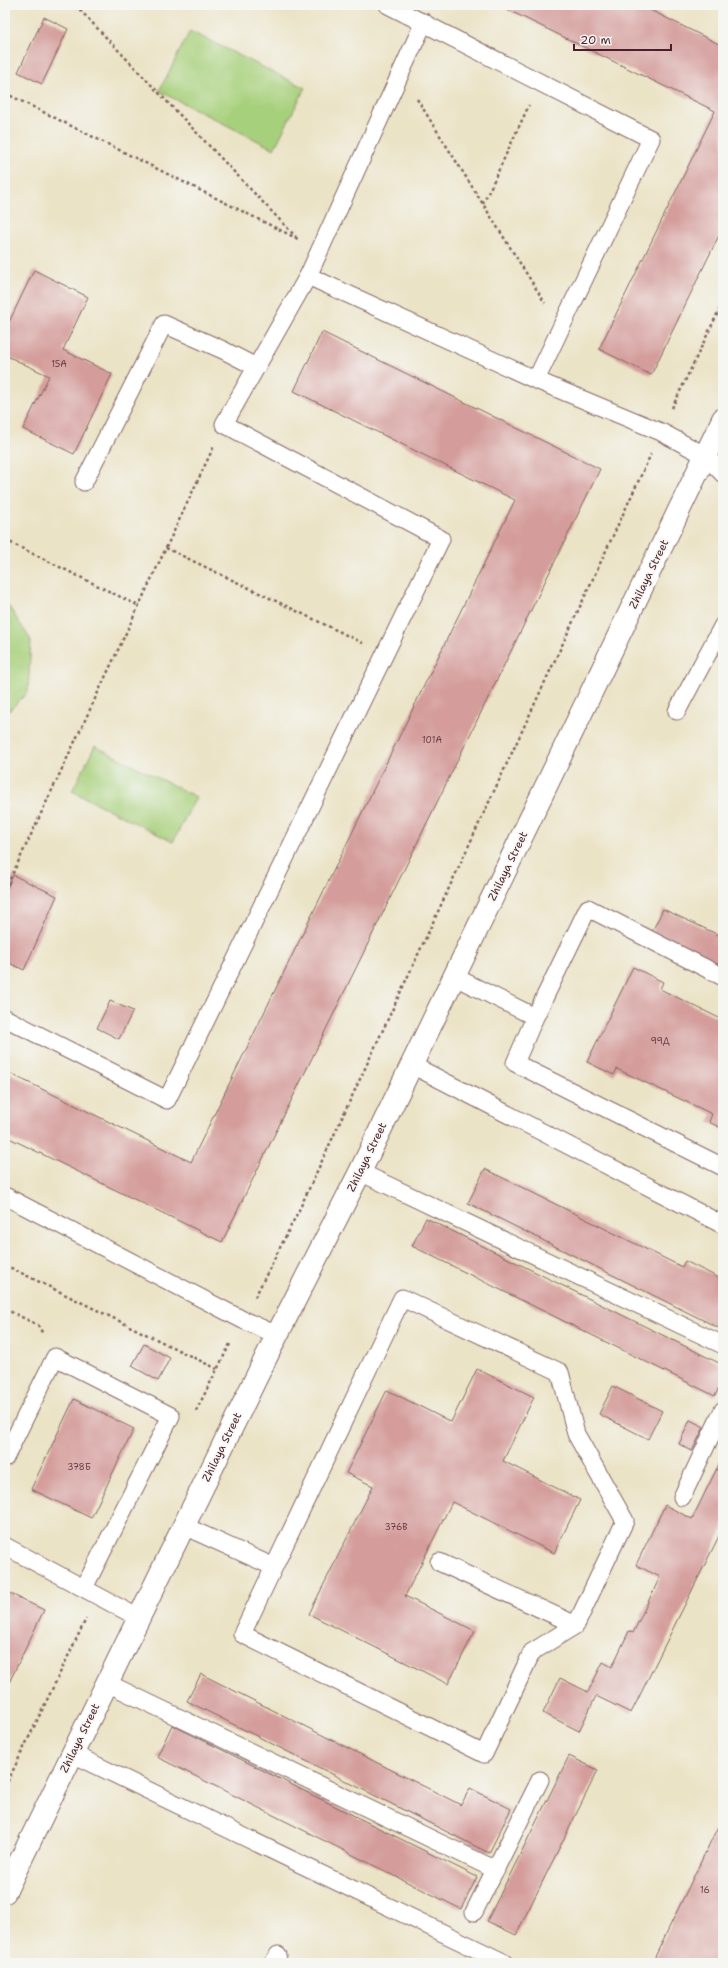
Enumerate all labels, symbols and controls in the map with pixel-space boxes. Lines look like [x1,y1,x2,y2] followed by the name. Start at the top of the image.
[574,26,671,52] scale bar
[580,32,611,48] text: 20 m
[51,358,67,370] house number: 15А
[626,537,672,611] street label: Zhilaya Street
[422,734,442,746] house number: 101А
[485,829,531,903] street label: Zhilaya Street
[650,1035,670,1047] house number: 99Д
[344,1120,390,1194] street label: Zhilaya Street
[199,1410,245,1484] street label: Zhilaya Street
[67,1461,91,1473] house number: 378Б
[384,1521,408,1533] house number: 376В
[57,1701,103,1775] street label: Zhilaya Street
[700,1884,710,1896] house number: 16

